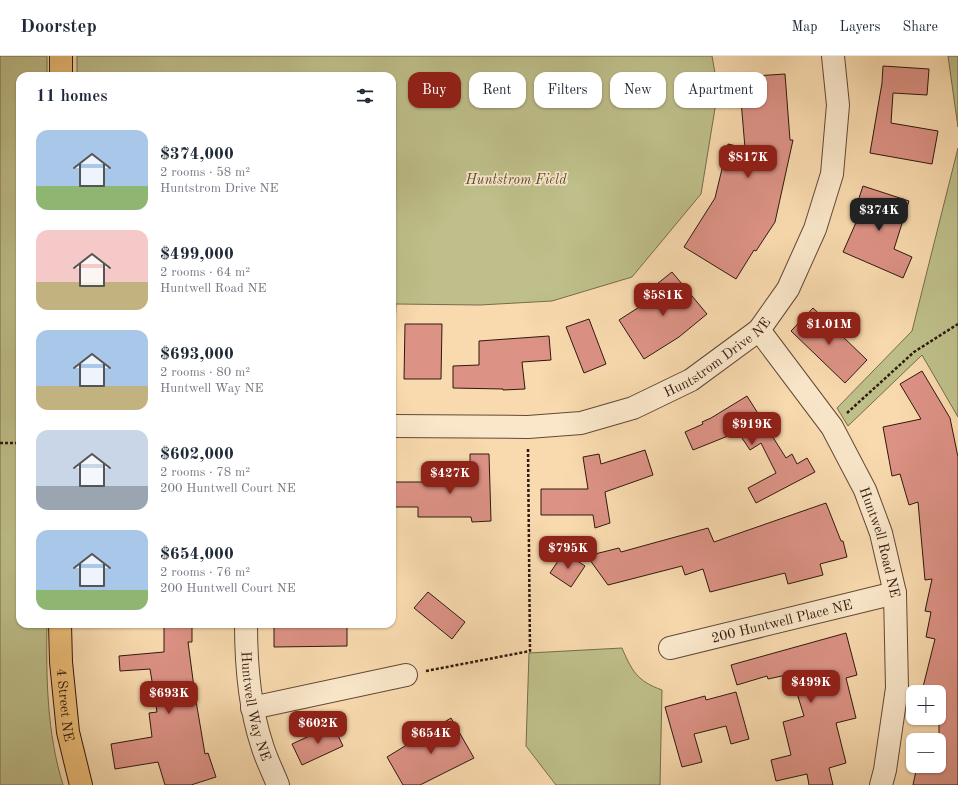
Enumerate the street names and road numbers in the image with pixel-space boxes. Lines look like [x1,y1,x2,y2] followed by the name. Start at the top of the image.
[662,315,774,400] street label: Huntstrom Drive NE
[856,485,902,599] street label: Huntwell Road NE
[710,598,854,646] street label: 200 Huntwell Place NE
[239,651,273,763] street label: Huntwell Way NE
[54,668,76,743] street label: 4 Street NE

